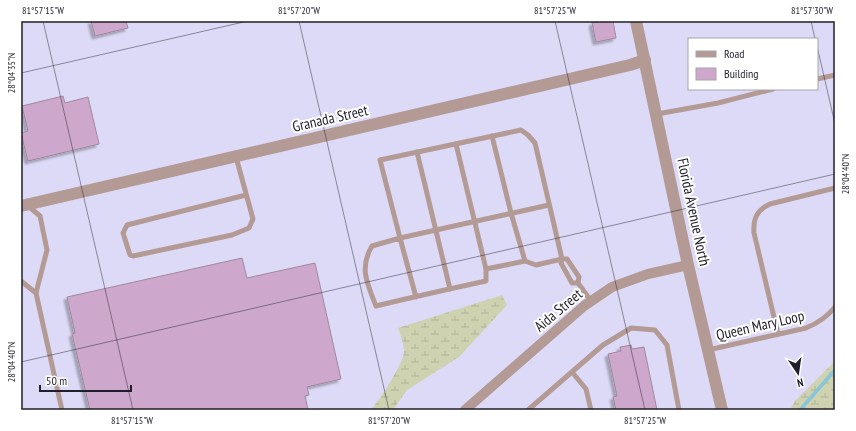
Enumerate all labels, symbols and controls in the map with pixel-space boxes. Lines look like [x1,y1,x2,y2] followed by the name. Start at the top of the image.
[22,4,64,17] text: 81°57'15"W
[278,4,320,17] text: 81°57'20"W
[534,4,576,17] text: 81°57'25"W
[791,4,833,17] text: 81°57'30"W
[688,38,818,90] legend
[724,46,744,61] text: Road
[5,53,18,93] text: 28°04'35"N
[724,66,759,81] text: Building
[290,100,370,136] street label: Granada Street
[839,154,852,194] text: 28°04'40"N
[673,156,715,268] street label: Florida Avenue North
[530,284,586,336] street label: Aida Street
[714,306,806,344] street label: Queen Mary Loop
[5,342,18,382] text: 28°04'40"N
[778,353,818,393] north arrow
[40,367,131,393] scale bar
[46,373,67,388] text: 50 m
[796,375,805,390] text: N
[111,414,153,427] text: 81°57'15"W
[368,414,410,427] text: 81°57'20"W
[624,414,666,427] text: 81°57'25"W

